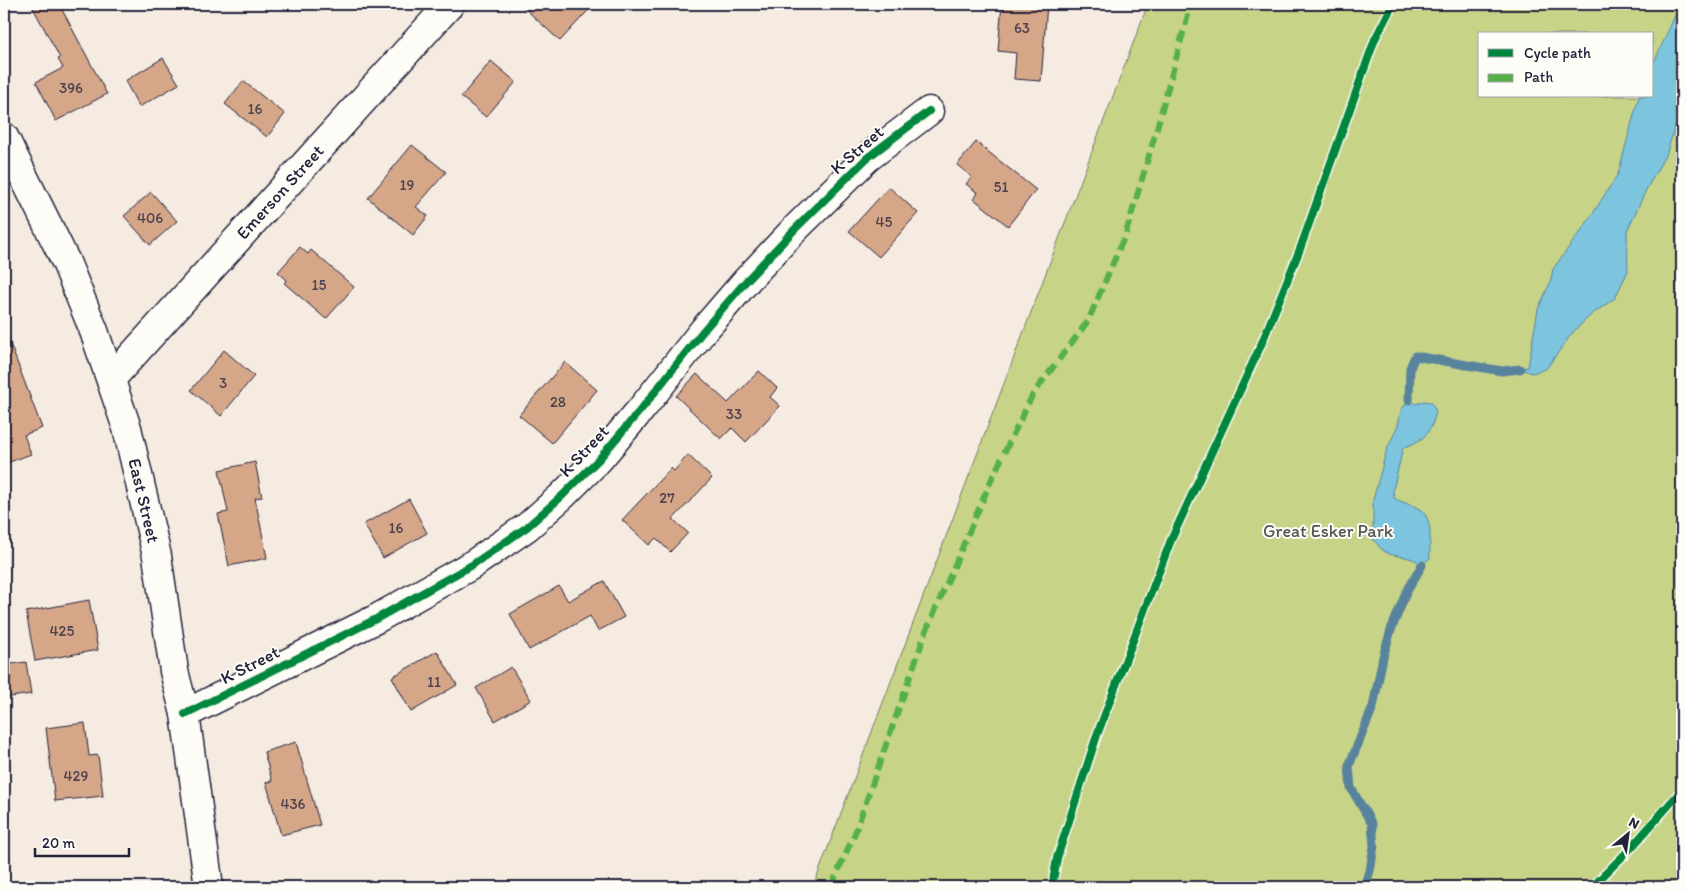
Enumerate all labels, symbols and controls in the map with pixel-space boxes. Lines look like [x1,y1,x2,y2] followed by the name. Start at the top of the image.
[1014,19,1030,37] house number: 63
[1478,32,1654,98] legend
[1524,44,1591,62] text: Cycle path
[1524,68,1553,86] text: Path
[59,79,83,97] house number: 396
[248,100,263,118] house number: 16
[826,121,888,179] street label: K Street
[232,140,329,244] street label: Emerson Street
[400,176,415,194] house number: 19
[994,178,1008,196] house number: 51
[137,209,163,227] house number: 406
[876,213,893,231] house number: 45
[312,276,327,294] house number: 15
[219,374,227,392] house number: 3
[550,393,566,411] house number: 28
[726,405,742,423] house number: 33
[554,420,614,482] street label: K Street
[123,456,165,545] street label: East Street
[659,489,675,507] house number: 27
[389,519,404,537] house number: 16
[1263,520,1394,542] park label: Great Esker Park
[50,622,75,640] house number: 425
[217,641,283,689] street label: K Street
[427,673,441,691] house number: 11
[64,767,89,785] house number: 429
[280,795,306,813] house number: 436
[1604,808,1654,858] north arrow
[1626,813,1642,833] text: N
[35,826,129,858] scale bar
[42,834,76,852] text: 20 m

